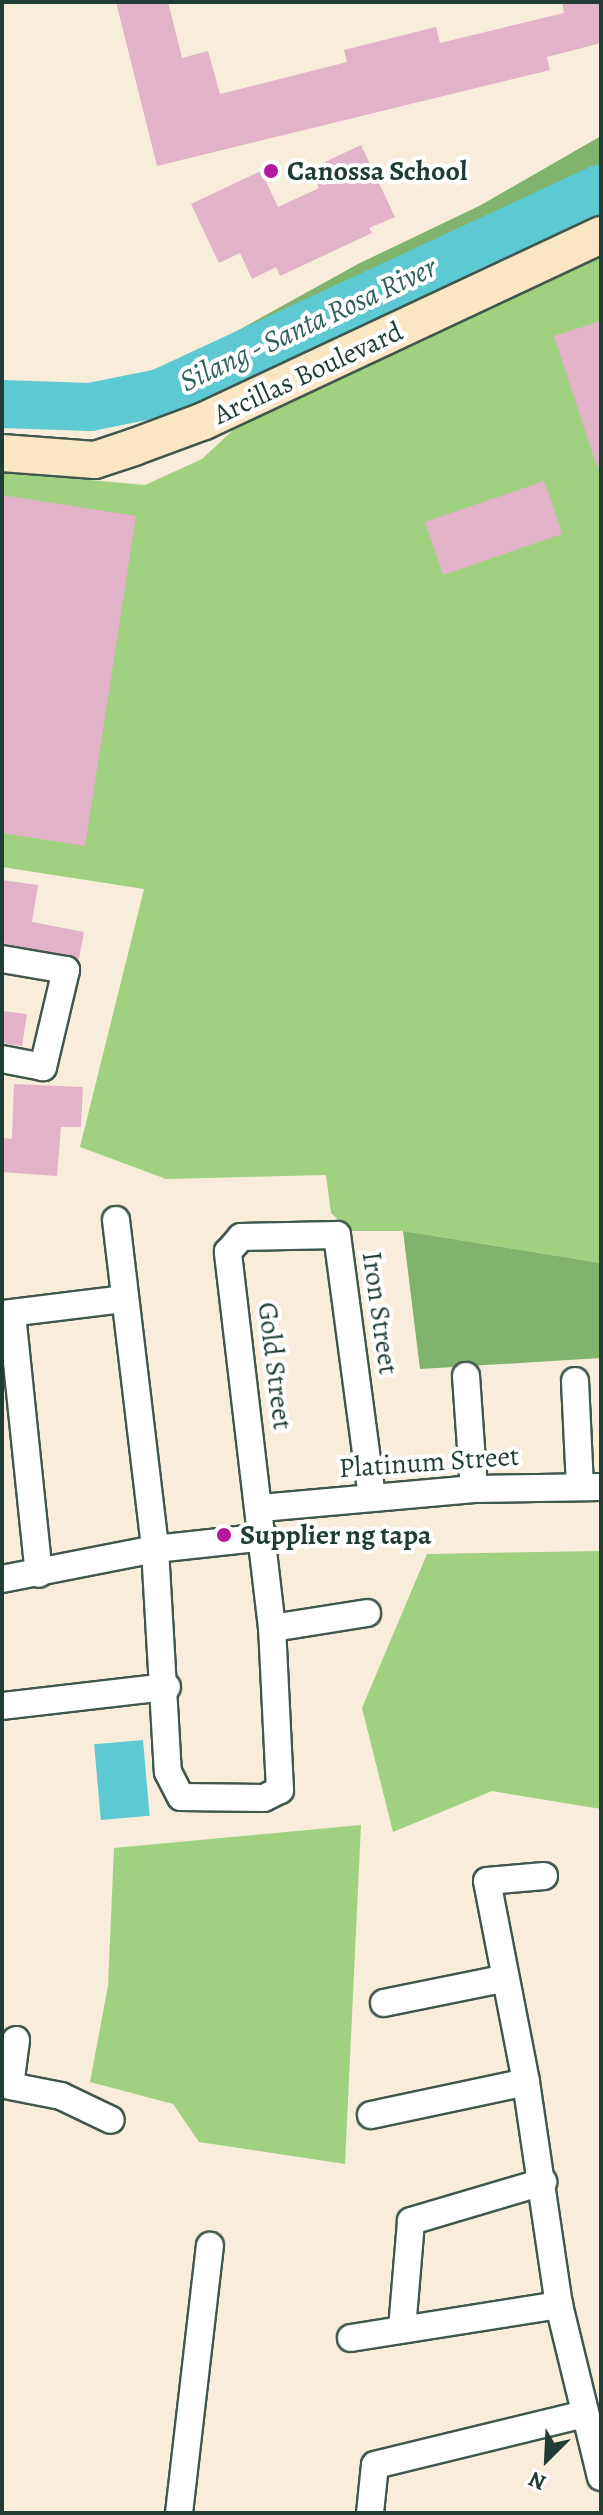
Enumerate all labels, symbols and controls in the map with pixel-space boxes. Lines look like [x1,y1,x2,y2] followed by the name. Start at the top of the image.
[287,154,467,188] place label: Canossa School
[262,162,280,180] marker: Canossa School
[174,249,442,399] water label: Silang - Santa Rosa River
[208,314,408,432] street label: Arcillas Boulevard
[355,1249,405,1377] street label: Iron Street
[251,1300,299,1432] street label: Gold Street
[338,1439,520,1485] street label: Platinum Street
[240,1518,432,1552] place label: Supplier ng tapa
[215,1526,233,1544] marker: Supplier ng tapa
[507,2419,587,2499] north arrow
[524,2464,551,2498] text: N

